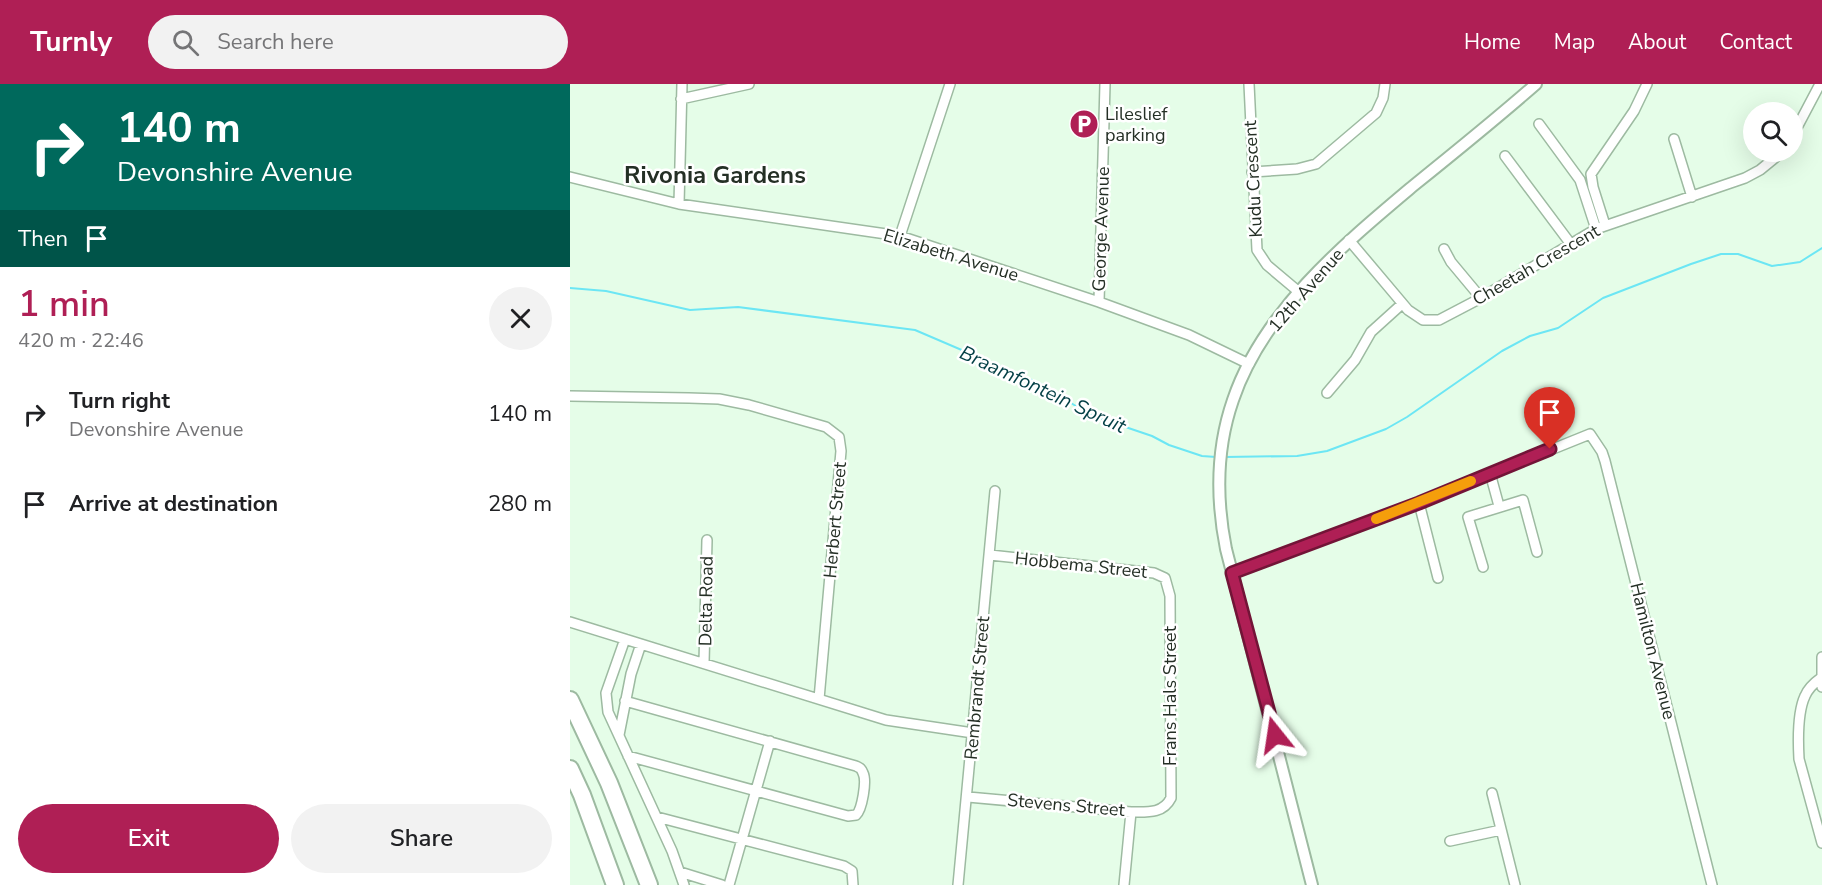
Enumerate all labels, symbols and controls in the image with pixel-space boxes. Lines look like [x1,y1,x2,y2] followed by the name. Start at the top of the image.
[148,15,568,69] search box
[30,23,112,61] text: Turnly
[169,26,202,59] icon: search
[217,27,334,57] text: Search here
[1464,28,1521,56] text: Home
[1554,28,1595,56] text: Map
[1628,28,1686,56] text: About
[1719,28,1792,56] text: Contact
[117,100,241,157] text: 140 m
[1105,102,1168,147] place label: Lileslief parking
[1743,102,1803,162] map controls
[1743,102,1803,162] button: search
[18,108,96,186] icon: right
[1068,108,1100,140] parking icon: Lileslief parking
[1238,119,1268,238] street label: Kudu Crescent
[117,154,353,191] text: Devonshire Avenue
[624,159,806,191] district label: Rivonia Gardens
[1087,166,1115,292] street label: George Avenue
[1468,218,1605,311] street label: Cheetah Crescent
[80,222,113,255] icon: arrive
[880,223,1022,287] street label: Elizabeth Avenue
[18,224,68,254] text: Then
[1263,243,1349,337] street label: 12th Avenue
[18,280,110,329] text: 1 min
[489,287,552,350] button: close
[18,327,144,354] text: 420 m · 22:46
[955,339,1131,440] water label: Braamfontein Spruit
[69,386,170,416] text: Turn right
[1524,387,1575,449] pin
[1533,396,1566,429] icon: arrive
[18,398,51,431] icon: right
[488,399,552,429] text: 140 m
[69,416,243,443] text: Devonshire Avenue
[818,460,852,579] street label: Herbert Street
[18,488,51,521] icon: arrive
[69,489,278,519] text: Arrive at destination
[488,489,552,519] text: 280 m
[1014,546,1149,584] street label: Hobbema Street
[693,556,719,646] street label: Delta Road
[1624,580,1682,722] street label: Hamilton Avenue
[959,615,995,761] street label: Rembrandt Street
[1158,625,1182,766] street label: Frans Hals Street
[1243,703,1307,767] position arrow
[1006,788,1127,822] street label: Stevens Street
[18,804,279,873] button: Exit
[291,804,552,873] button: Share

